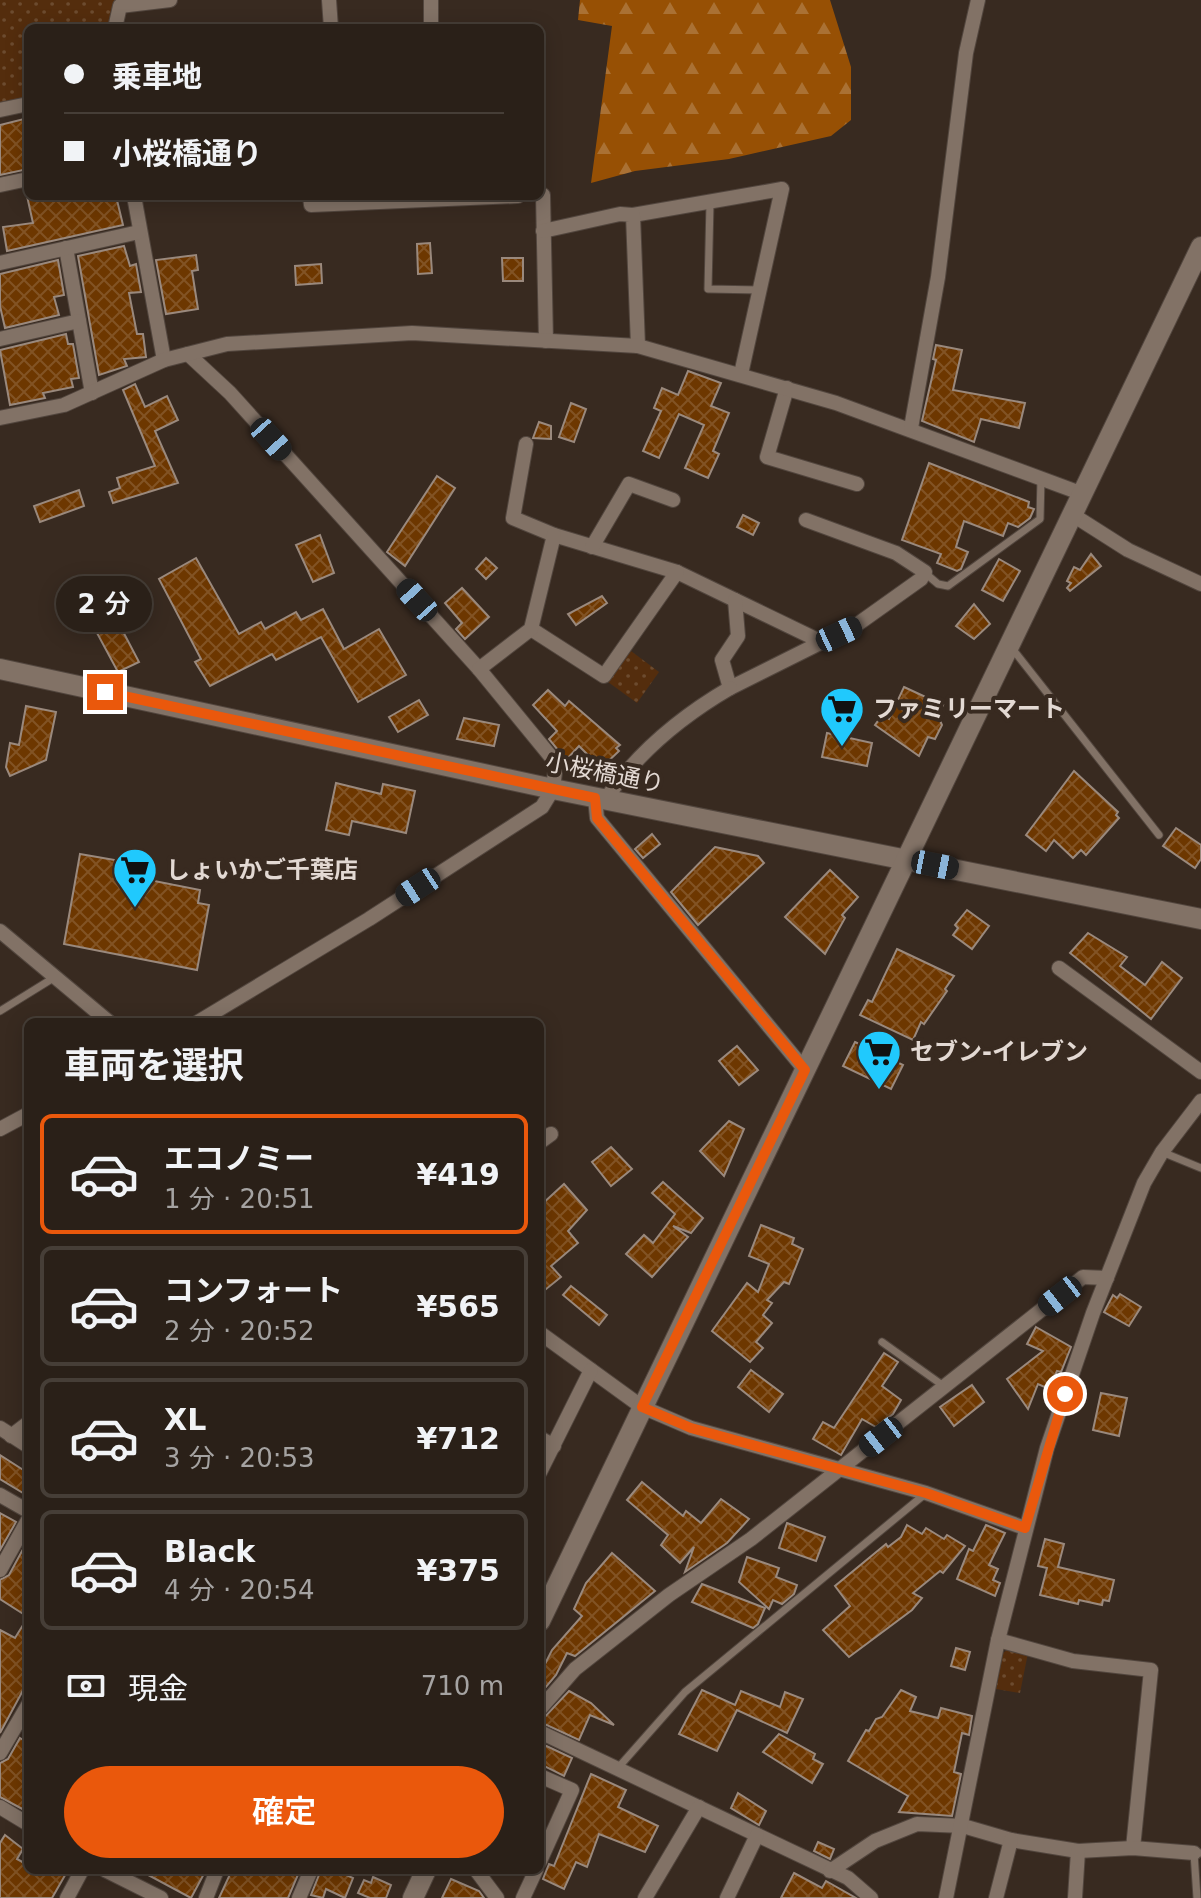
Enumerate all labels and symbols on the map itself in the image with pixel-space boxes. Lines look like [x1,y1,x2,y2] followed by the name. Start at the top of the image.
[246,413,296,465] car
[392,574,442,626] car
[57,576,153,632] callout: 2 分
[812,613,866,655] car
[87,674,123,710] route end
[818,685,866,748] supermarket icon: ファミリーマート
[873,695,1065,723] place label: ファミリーマート
[543,748,667,798] street label: 小桜橋通り
[111,846,159,909] supermarket icon: しょいかご千葉店
[909,849,961,881] car
[166,856,358,884] place label: しょいかご千葉店
[391,864,445,910] car
[855,1028,903,1091] supermarket icon: セブン-イレブン
[910,1038,1088,1066] place label: セブン-イレブン
[1034,1272,1086,1320] car
[1047,1376,1083,1412] route start
[855,1413,907,1461] car

